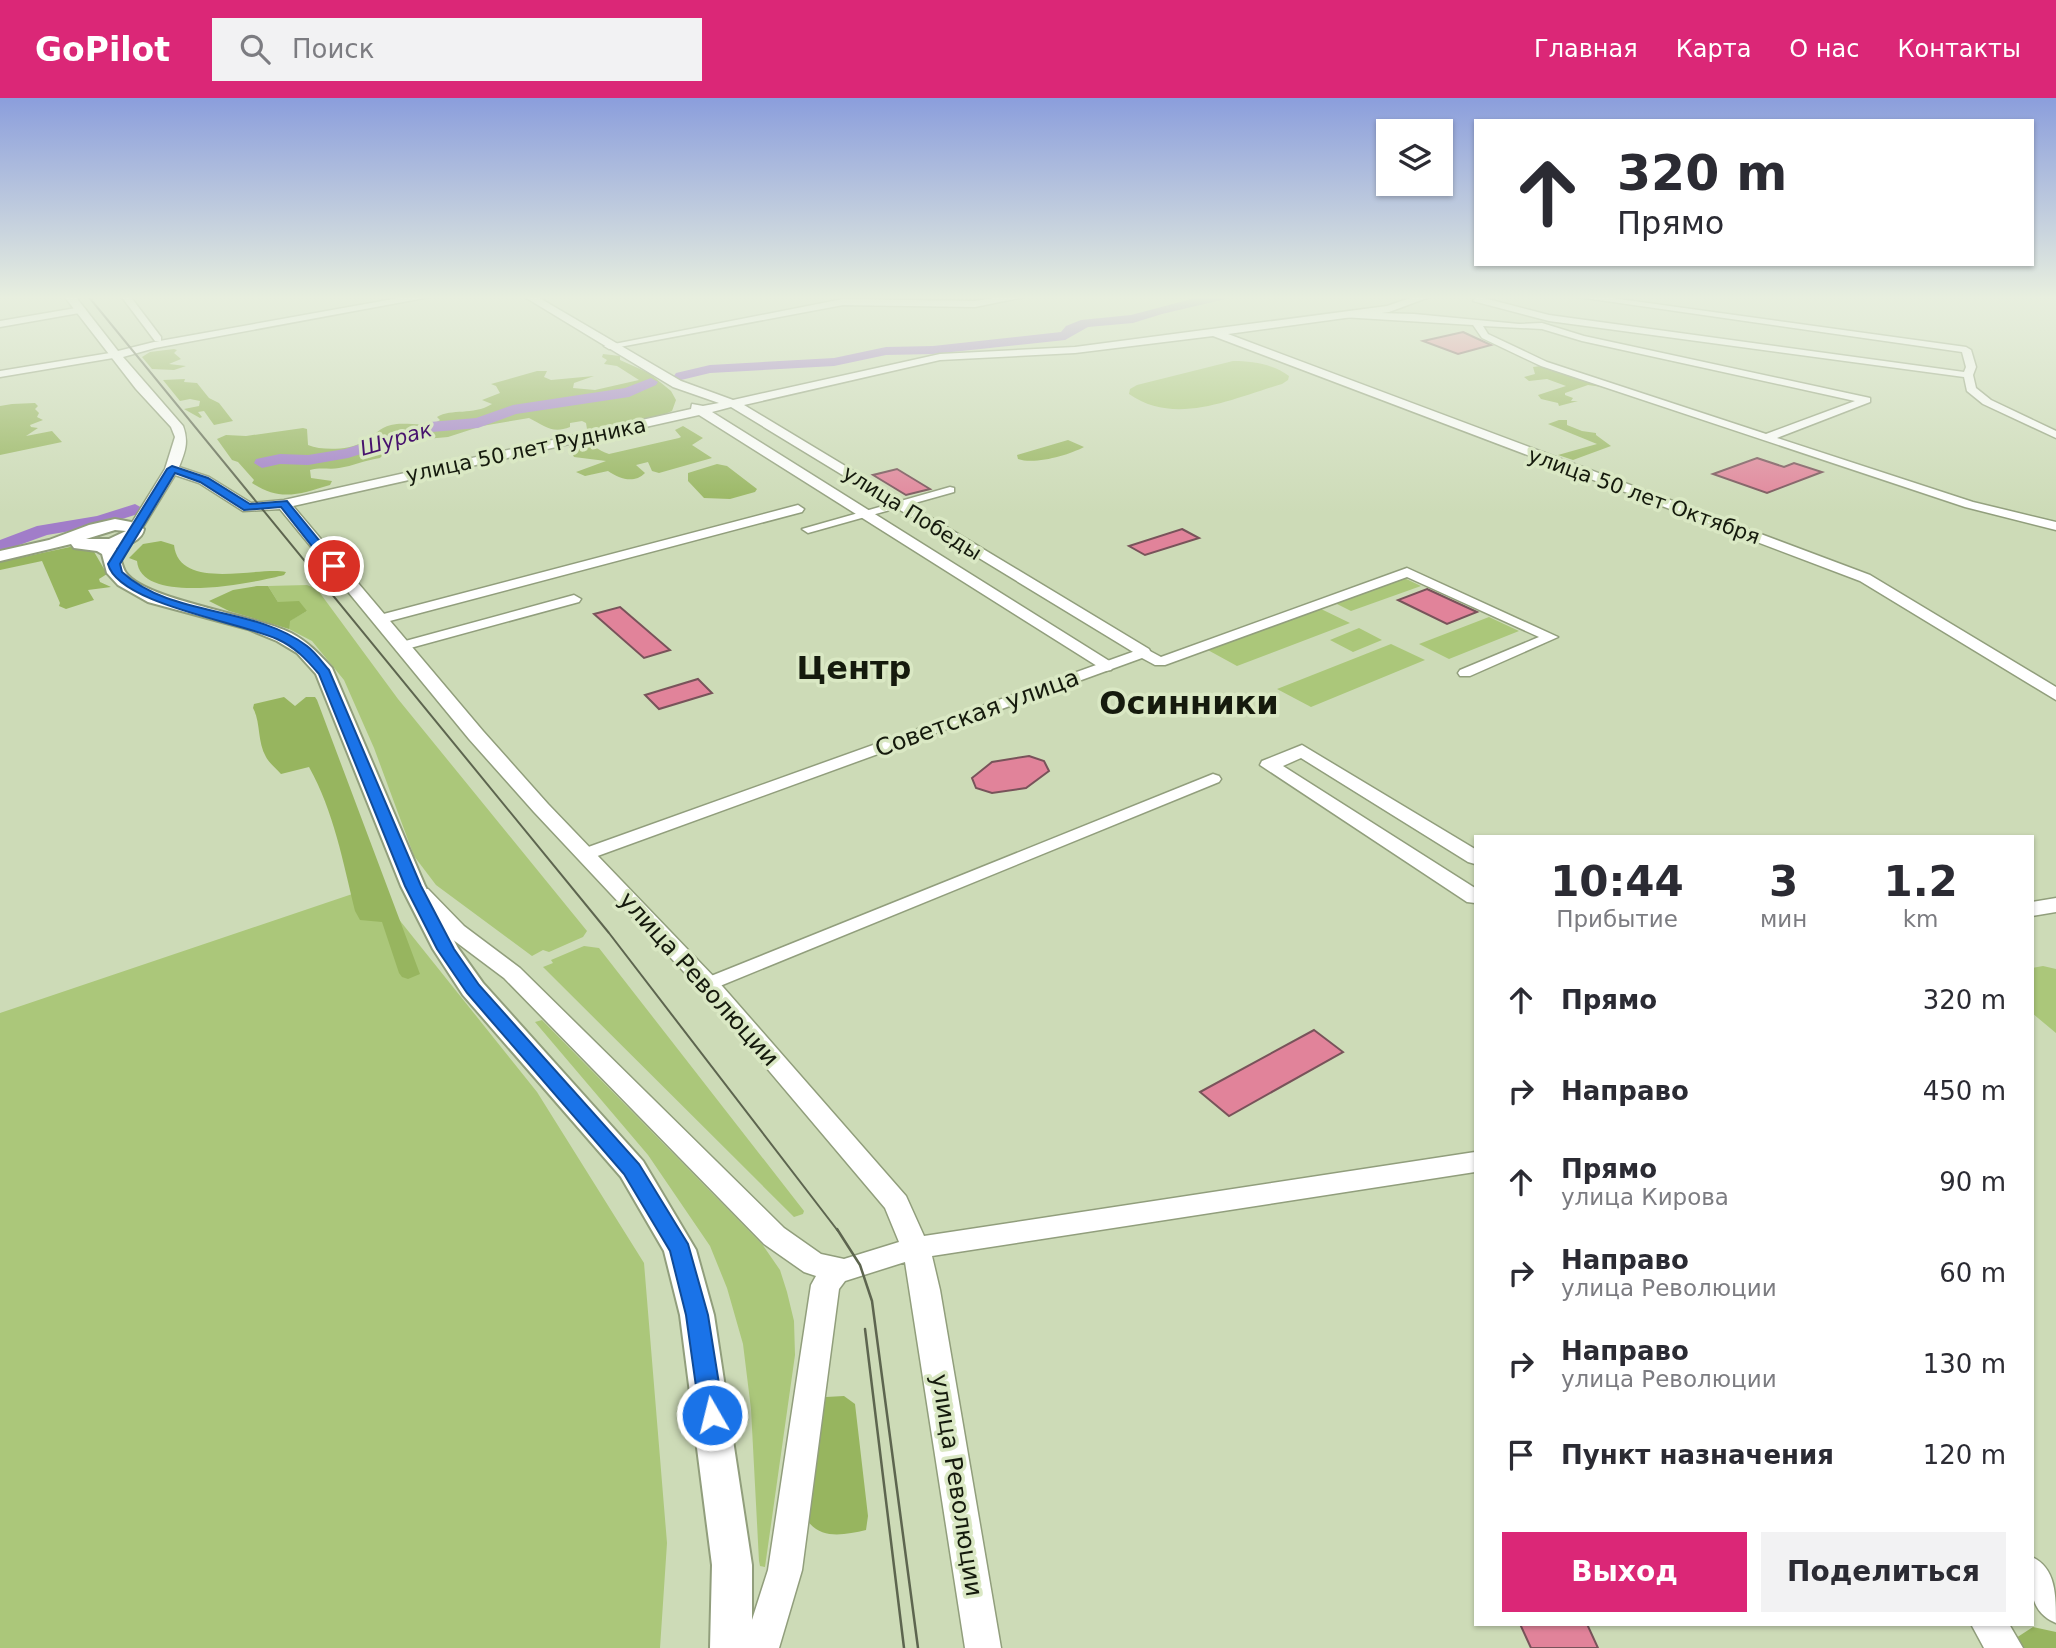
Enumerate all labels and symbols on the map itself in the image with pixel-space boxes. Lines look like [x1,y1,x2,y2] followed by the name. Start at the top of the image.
[404,413,648,487] street label: улица 50 лет Рудника
[357,417,435,461] water label: Шурак
[1525,443,1763,549] street label: улица 50 лет Октября
[838,461,986,565] street label: улица Победы
[304,536,364,596] pin
[797,649,911,687] district label: Центр
[871,663,1083,763] street label: Советская улица
[1099,684,1279,722] district label: Осинники
[613,886,785,1072] street label: улица Революции
[926,1372,988,1598] street label: улица Революции
[675,1378,749,1452] position arrow

